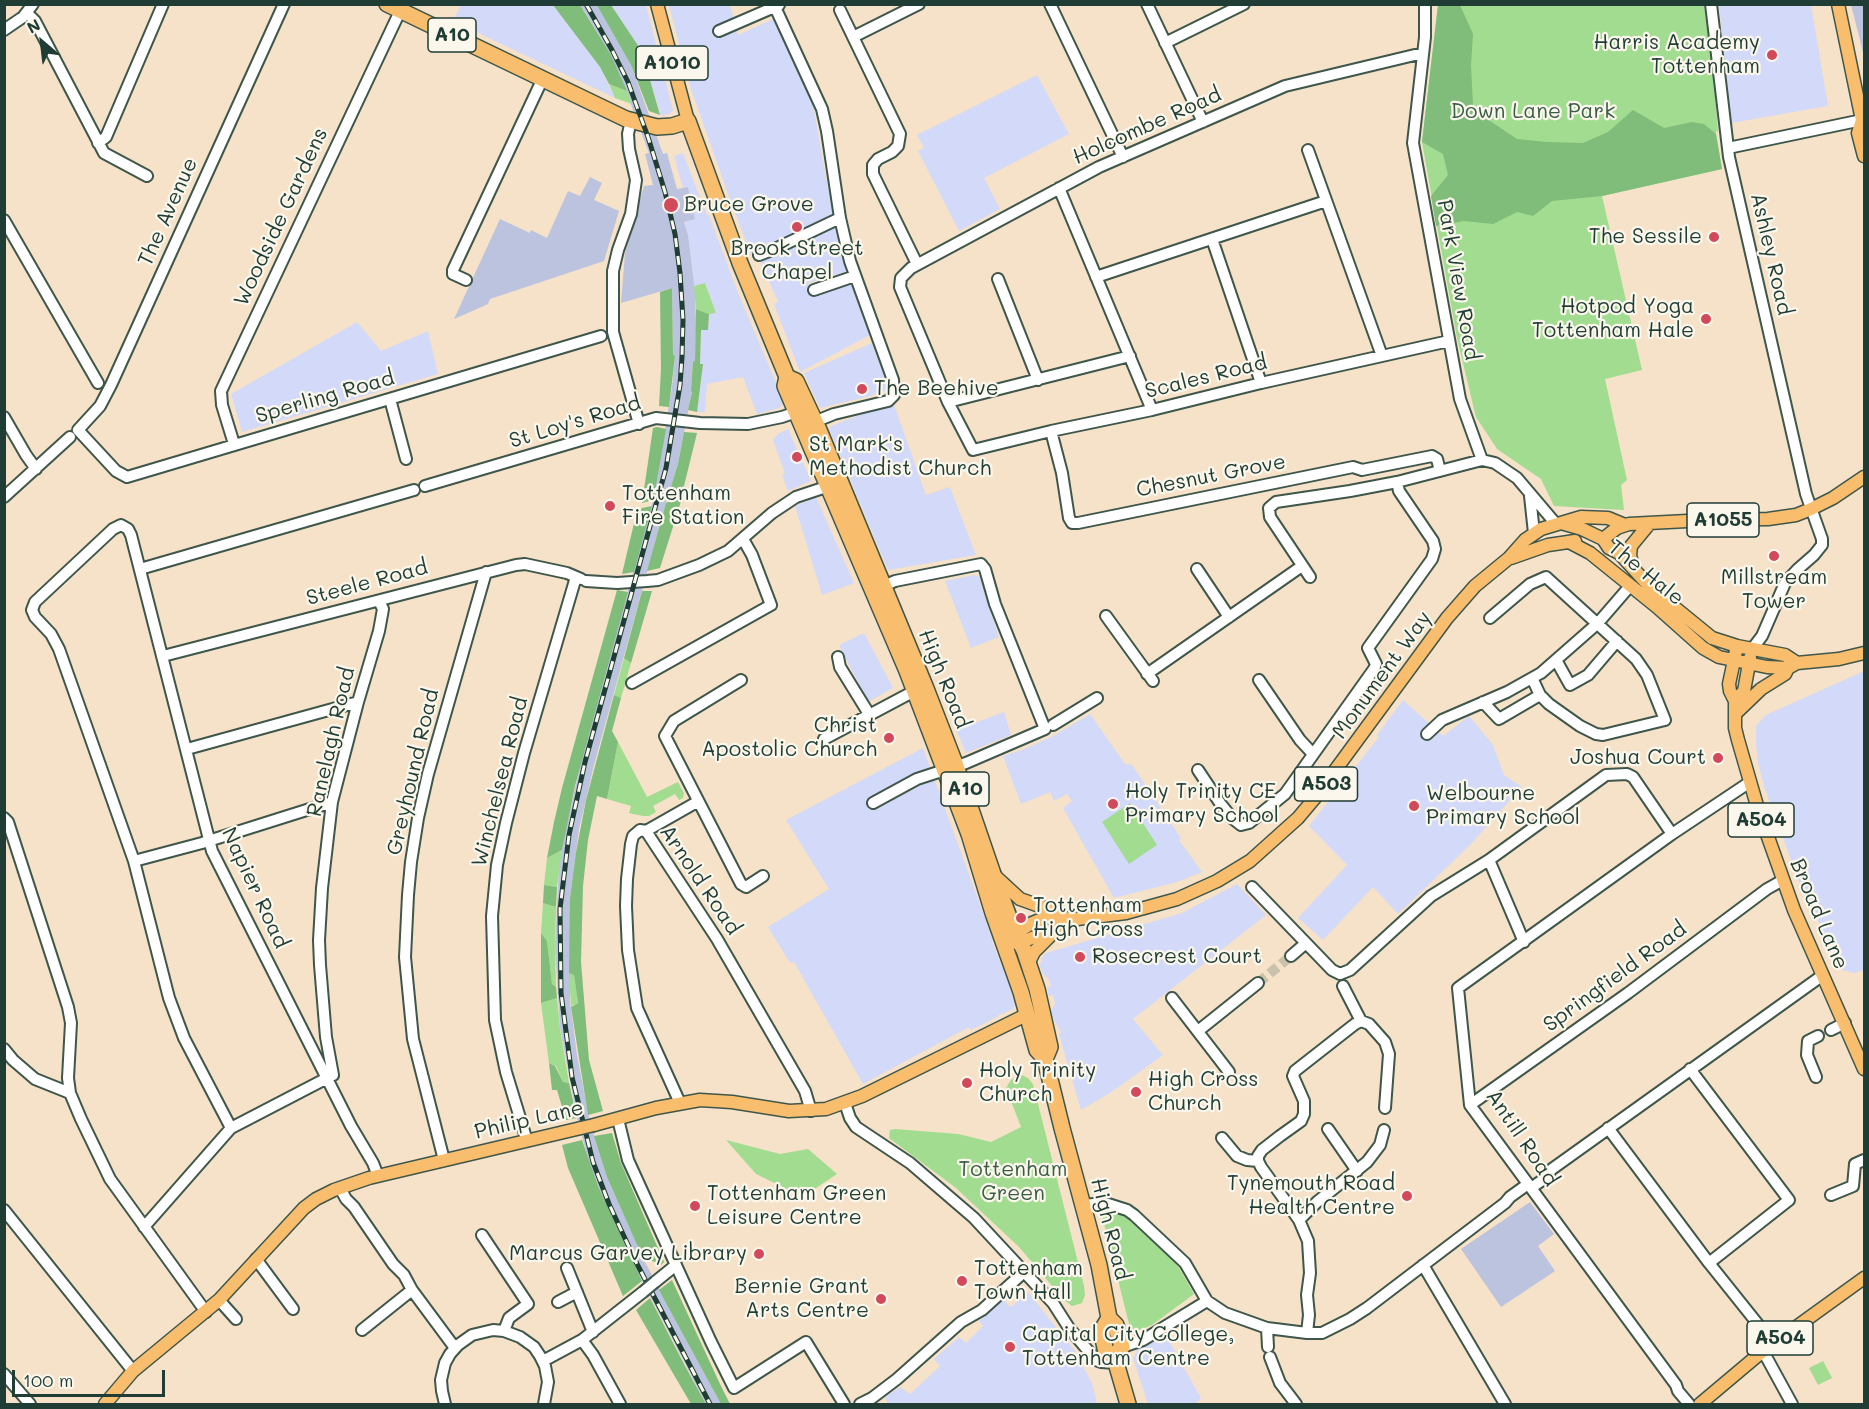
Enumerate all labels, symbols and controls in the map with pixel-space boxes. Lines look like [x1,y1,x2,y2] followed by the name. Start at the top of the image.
[12,12,72,72] north arrow
[23,14,44,38] text: N
[428,18,476,52] road number: A10
[1594,30,1760,80] place label: Harris Academy Tottenham
[636,46,708,80] road number: A1010
[1765,48,1779,62] marker: Harris Academy Tottenham
[1069,82,1225,170] street label: Holcombe Road
[1451,99,1615,125] park label: Down Lane Park
[229,124,333,310] street label: Woodside Gardens
[133,154,203,270] street label: The Avenue
[1745,190,1797,318] street label: Ashley Road
[684,192,814,218] place label: Bruce Grove
[662,196,680,214] marker: Bruce Grove
[1431,198,1485,362] street label: Park View Road
[790,220,804,234] marker: Brook Street Chapel
[1589,224,1702,250] place label: The Sessile
[1707,230,1721,244] marker: The Sessile
[730,236,864,286] place label: Brook Street Chapel
[1532,294,1694,344] place label: Hotpod Yoga Tottenham Hale
[1699,312,1713,326] marker: Hotpod Yoga Tottenham Hale
[1142,350,1270,404] street label: Scales Road
[253,365,397,429] street label: Sperling Road
[874,376,999,402] place label: The Beehive
[855,382,869,396] marker: The Beehive
[506,390,644,454] street label: St Loy's Road
[809,432,991,482] place label: St Mark's Methodist Church
[1134,449,1288,503] street label: Chesnut Grove
[790,450,804,464] marker: St Mark's Methodist Church
[622,481,744,531] place label: Tottenham Fire Station
[603,499,617,513] marker: Tottenham Fire Station
[1687,503,1759,537] road number: A1055
[1603,535,1689,611] street label: The Hale
[1767,549,1781,563] marker: Millstream Tower
[304,555,430,611] street label: Steele Road
[1721,565,1827,615] place label: Millstream Tower
[1327,606,1437,744] street label: Monument Way
[913,626,975,732] street label: High Road
[302,665,360,819] street label: Ranelagh Road
[382,686,444,858] street label: Greyhound Road
[467,694,533,870] street label: Winchelsea Road
[701,713,877,763] place label: Christ Apostolic Church
[882,731,896,745] marker: Christ Apostolic Church
[1570,745,1706,771] place label: Joshua Court
[1711,751,1725,765] marker: Joshua Court
[1294,767,1358,801] road number: A503
[941,772,989,806] road number: A10
[1125,779,1279,829] place label: Holy Trinity CE Primary School
[1426,781,1580,831] place label: Welbourne Primary School
[1106,797,1120,811] marker: Holy Trinity CE Primary School
[1407,799,1421,813] marker: Welbourne Primary School
[1728,803,1794,837] road number: A504
[654,820,746,940] street label: Arnold Road
[216,824,294,952] street label: Napier Road
[1784,855,1854,973] street label: Broad Lane
[1033,893,1144,943] place label: Tottenham High Cross
[1014,911,1028,925] marker: Tottenham High Cross
[1539,917,1691,1037] street label: Springfield Road
[1092,944,1262,970] place label: Rosecrest Court
[1073,950,1087,964] marker: Rosecrest Court
[979,1058,1096,1108] place label: Holy Trinity Church
[1148,1067,1259,1117] place label: High Cross Church
[960,1076,974,1090] marker: Holy Trinity Church
[1129,1085,1143,1099] marker: High Cross Church
[1480,1085,1564,1191] street label: Antill Road
[472,1095,586,1145] street label: Philip Lane
[959,1157,1067,1207] park label: Tottenham Green
[1227,1171,1395,1221] place label: Tynemouth Road Health Centre
[1085,1175,1135,1283] street label: High Road
[707,1181,886,1231] place label: Tottenham Green Leisure Centre
[1400,1189,1414,1203] marker: Tynemouth Road Health Centre
[688,1199,702,1213] marker: Tottenham Green Leisure Centre
[509,1241,747,1267] place label: Marcus Garvey Library
[752,1247,766,1261] marker: Marcus Garvey Library
[974,1256,1083,1306] place label: Tottenham Town Hall
[735,1274,869,1324] place label: Bernie Grant Arts Centre
[955,1274,969,1288] marker: Tottenham Town Hall
[874,1292,888,1306] marker: Bernie Grant Arts Centre
[1747,1321,1813,1355] road number: A504
[1022,1322,1235,1372] place label: Capital City College, Tottenham Centre
[1003,1340,1017,1354] marker: Capital City College, Tottenham Centre
[15,1358,168,1396] scale bar
[23,1368,73,1392] text: 100 m

